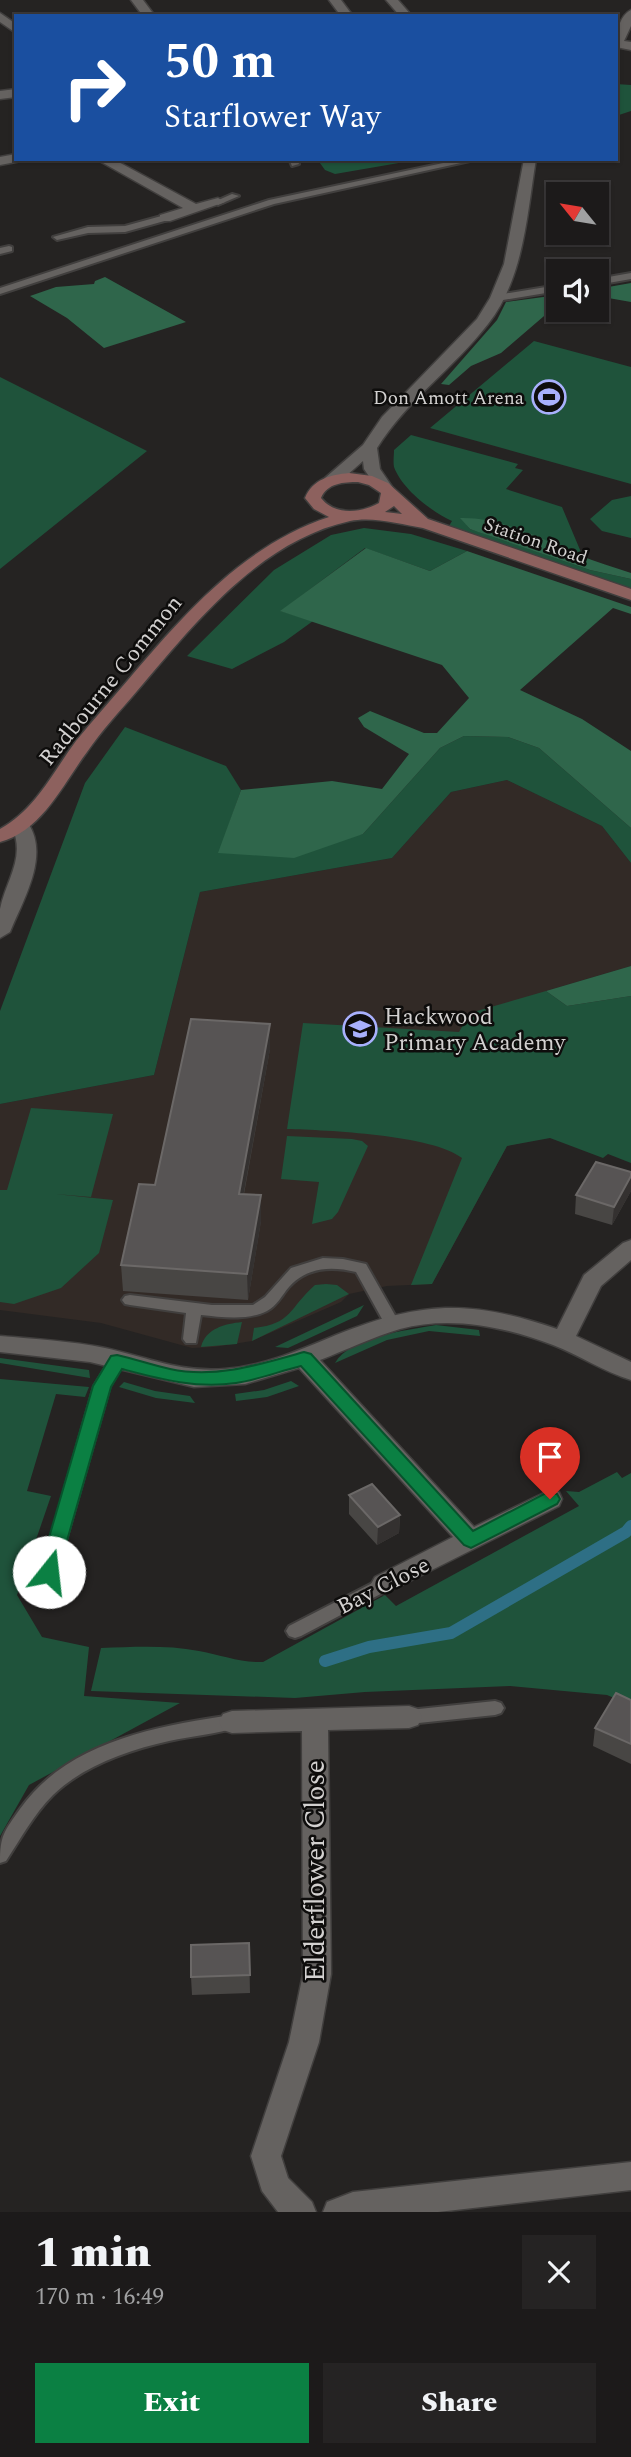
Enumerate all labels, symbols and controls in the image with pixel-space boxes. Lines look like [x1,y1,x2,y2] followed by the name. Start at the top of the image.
[164,25,275,100] text: 50 m
[49,42,140,133] icon: right
[164,93,381,142] text: Starflower Way
[546,182,609,245] north arrow
[546,182,609,322] map controls
[546,259,609,322] button: sound
[530,378,568,416] sports icon: Don Amott Arena
[373,384,525,413] place label: Don Amott Arena
[480,510,591,573] street label: Station Road
[31,588,191,774] street label: Radbourne Common
[384,1000,566,1061] place label: Hackwood Primary Academy
[341,1010,379,1048] school or university icon: Hackwood Primary Academy
[520,1427,580,1499] pin
[531,1438,569,1476] icon: arrive
[12,1535,86,1609] position arrow
[331,1548,436,1625] street label: Bay Close
[294,1760,337,1982] street label: Elderflower Close
[35,2222,151,2285] text: 1 min
[522,2235,596,2309] button: close
[35,2280,164,2315] text: 170 m · 16:49
[35,2363,309,2443] button: Exit
[323,2363,596,2443] button: Share

